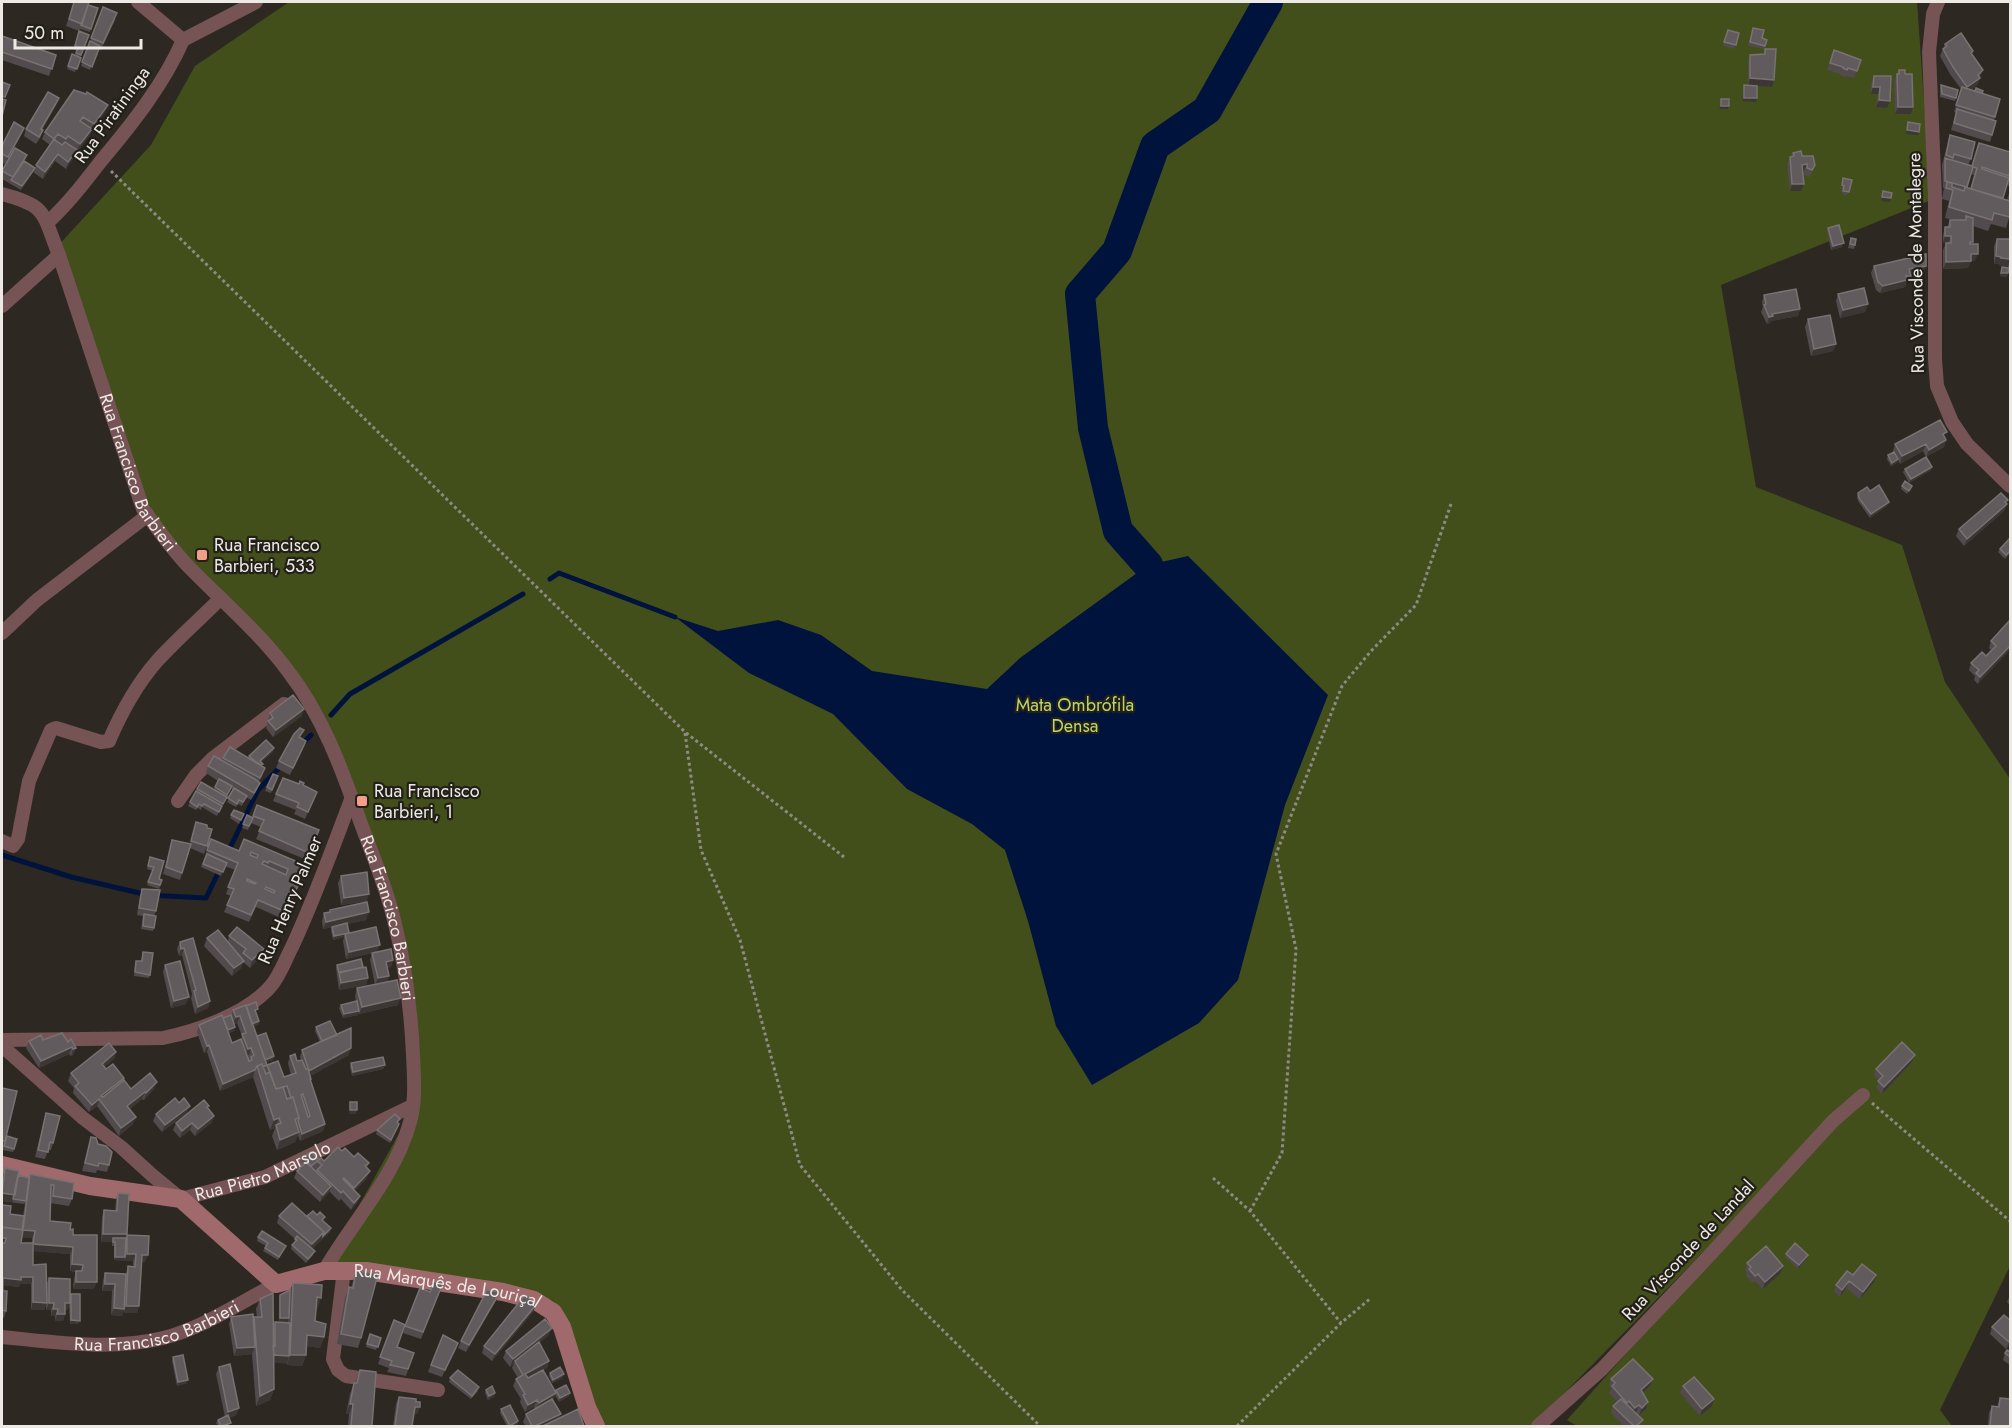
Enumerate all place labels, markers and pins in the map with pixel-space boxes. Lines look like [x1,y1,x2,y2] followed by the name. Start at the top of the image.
[214,532,320,579] place label: Rua Francisco Barbieri, 533
[195,548,209,562] marker: Rua Francisco Barbieri, 533
[374,778,480,825] place label: Rua Francisco Barbieri, 1
[355,794,369,808] marker: Rua Francisco Barbieri, 1

